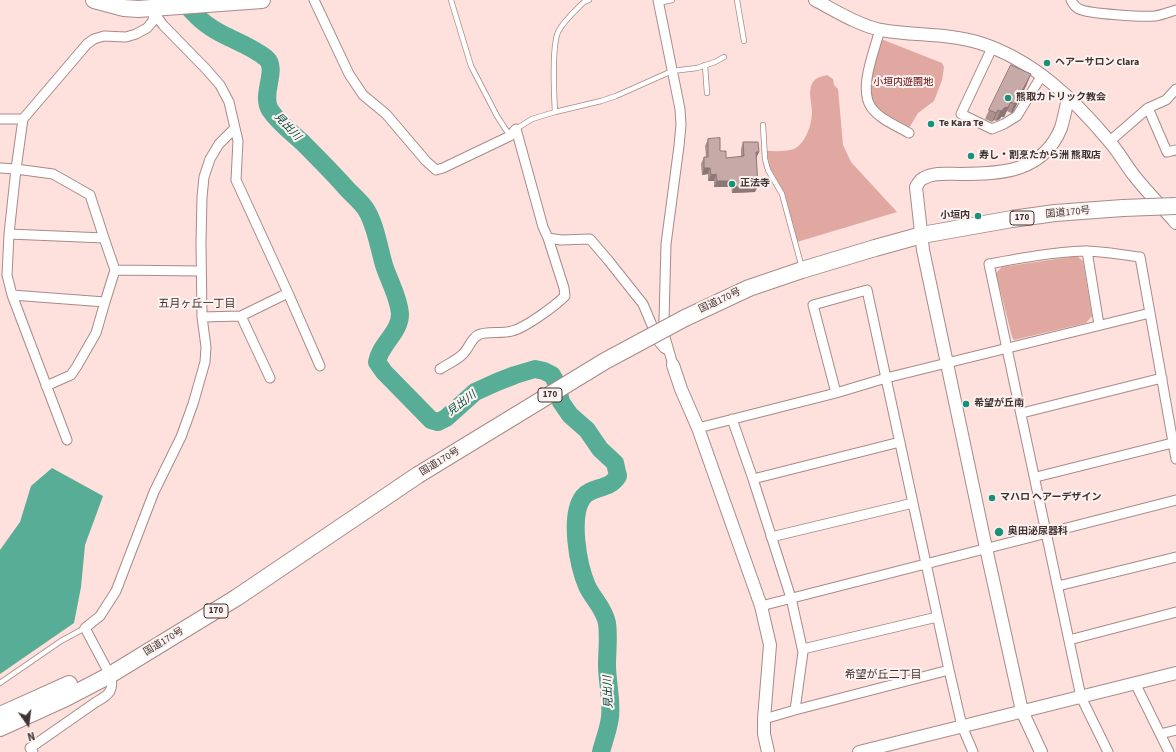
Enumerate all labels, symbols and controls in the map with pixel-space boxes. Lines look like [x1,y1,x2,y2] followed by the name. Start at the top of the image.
[1055,57,1139,69] place label: ヘアーサロン Clara
[1042,58,1052,68] marker: ヘアーサロン Clara
[873,77,933,89] park label: 小垣内遊園地
[1016,92,1106,104] place label: 熊取カトリック教会
[1003,93,1013,103] marker: 熊取カトリック教会
[271,111,303,143] water label: 見出川
[939,118,983,130] place label: Te Kara Te
[926,119,936,129] marker: Te Kara Te
[979,150,1101,162] place label: 寿し・割烹たから洲 熊取店
[966,151,976,161] marker: 寿し・割烹たから洲 熊取店
[740,178,770,190] place label: 正法寺
[727,179,737,189] marker: 正法寺
[1045,205,1091,221] street label: 国道170号
[940,210,970,222] place label: 小垣内
[973,211,983,221] marker: 小垣内
[1010,211,1034,225] road number: 170
[697,286,743,316] street label: 国道170号
[159,298,235,312] district label: 五月ヶ丘一丁目
[538,388,562,402] road number: 170
[445,389,479,419] water label: 見出川
[974,398,1024,410] place label: 希望が丘南
[961,399,971,409] marker: 希望が丘南
[418,445,462,479] street label: 国道170号
[1000,492,1101,504] place label: マハロ ヘアーデザイン
[987,493,997,503] marker: マハロ ヘアーデザイン
[993,526,1005,538] marker: 奥田泌尿器科
[1008,526,1068,538] place label: 奥田泌尿器科
[204,604,228,618] road number: 170
[142,625,186,659] street label: 国道170号
[845,669,921,683] district label: 希望が丘二丁目
[602,675,616,709] water label: 見出川
[8,704,48,744] north arrow
[26,728,36,744] text: N

